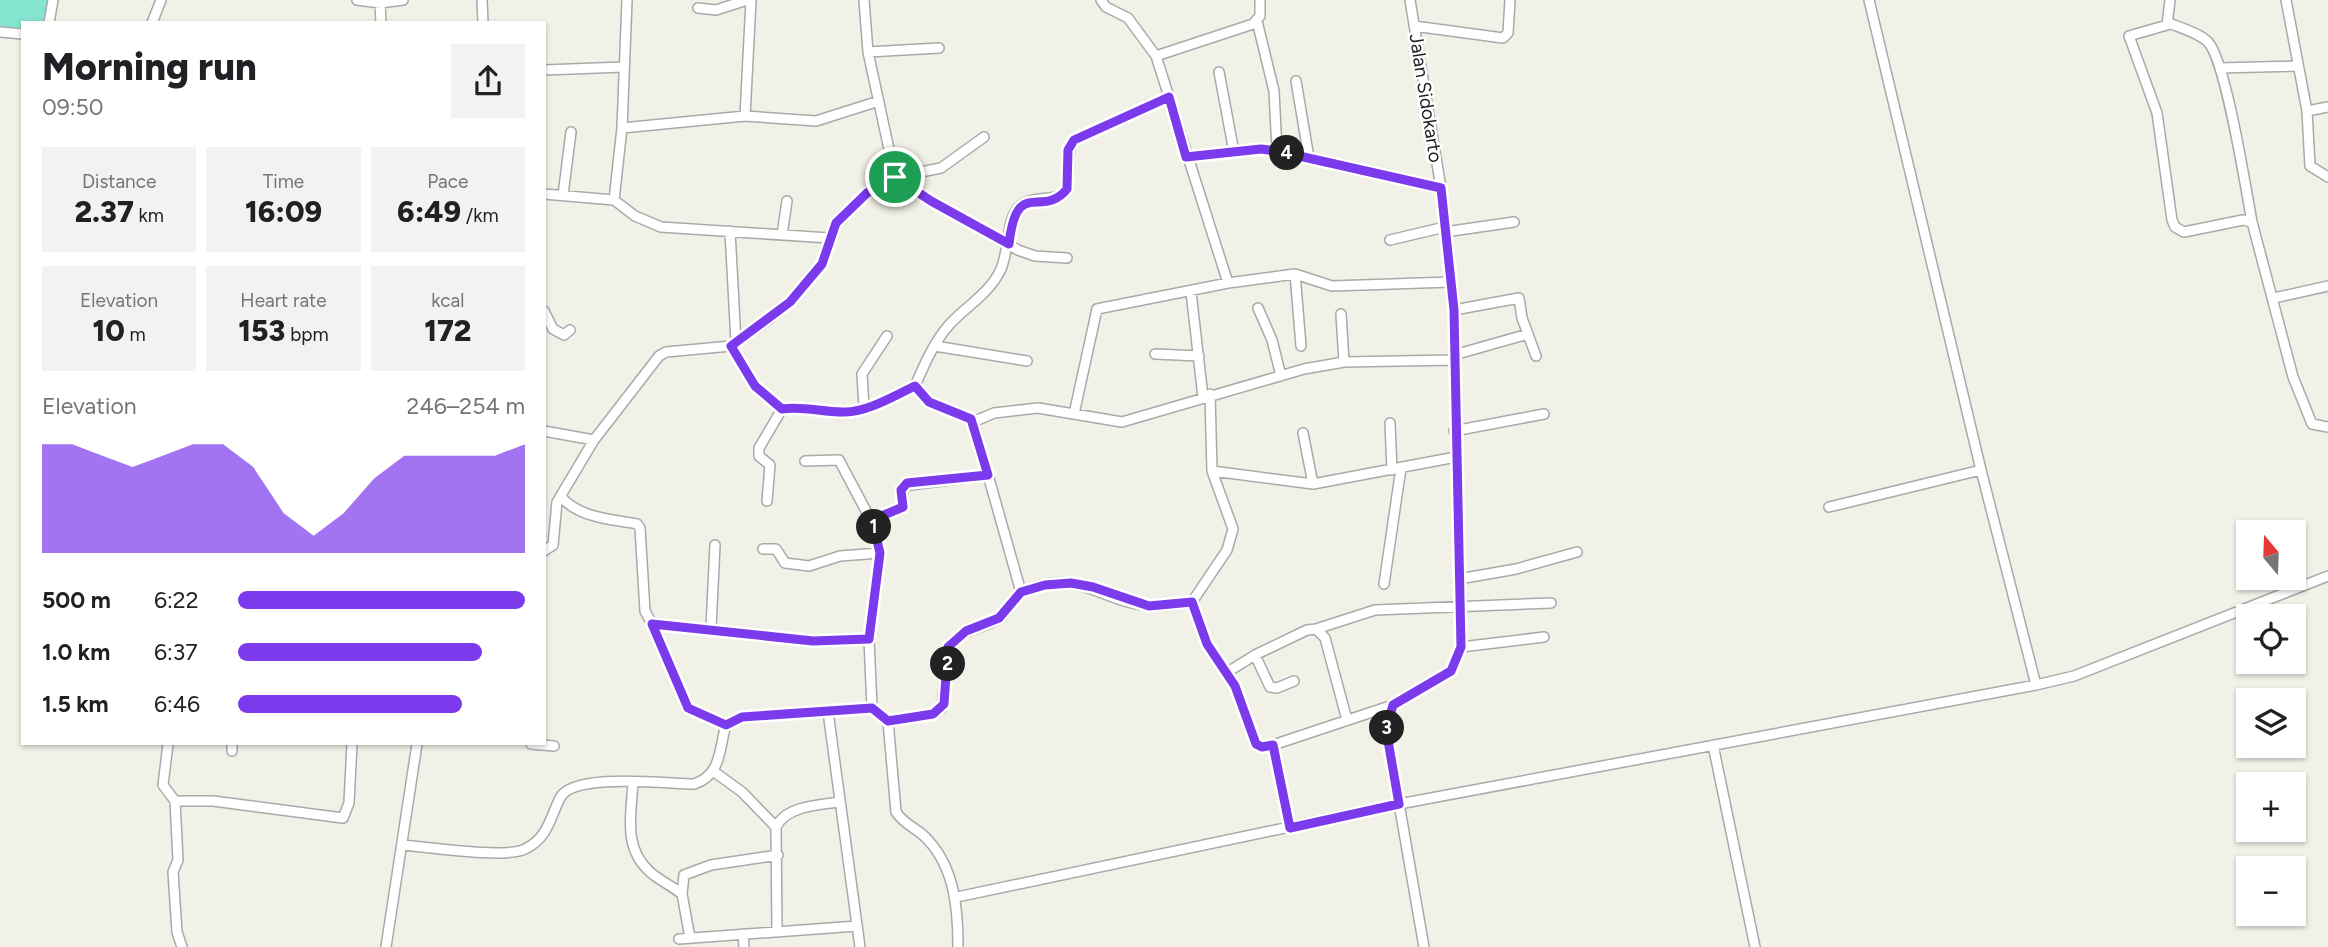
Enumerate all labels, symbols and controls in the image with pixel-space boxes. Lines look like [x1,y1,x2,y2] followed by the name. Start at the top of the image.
[1404,32,1448,164] street label: Jalan Sidokarto
[42,44,257,90] text: Morning run
[451,44,525,118] button: share
[42,93,104,121] text: 09:50
[1270,136,1304,170] pin: 4
[1280,141,1293,164] text: 4
[865,147,925,207] pin
[876,158,914,196] icon: arrive
[82,170,156,193] text: Distance
[263,170,304,193] text: Time
[427,170,468,193] text: Pace
[74,193,134,230] text: 2.37
[245,193,322,230] text: 16:09
[397,193,461,230] text: 6:49
[134,204,164,227] text: km
[461,204,499,227] text: /km
[80,289,158,312] text: Elevation
[240,289,327,312] text: Heart rate
[431,289,464,312] text: kcal
[93,312,125,349] text: 10
[238,312,285,349] text: 153
[424,312,471,349] text: 172
[125,323,146,346] text: m
[285,323,329,346] text: bpm
[42,392,137,420] text: Elevation
[407,392,525,420] text: 246–254 m
[856,510,892,544] pin: 1
[869,515,878,538] text: 1
[2236,520,2306,590] north arrow
[2236,520,2306,926] map controls
[42,586,111,614] text: 500 m
[154,586,199,614] text: 6:22
[2236,604,2306,674] button: locate
[42,638,110,666] text: 1.0 km
[154,638,198,666] text: 6:37
[930,646,965,682] pin: 2
[942,652,953,675] text: 2
[2236,688,2306,758] button: layers
[42,690,109,718] text: 1.5 km
[154,690,200,718] text: 6:46
[1370,710,1404,746] pin: 3
[1381,716,1392,739] text: 3
[2236,772,2306,842] button: +
[2236,856,2306,926] button: −

